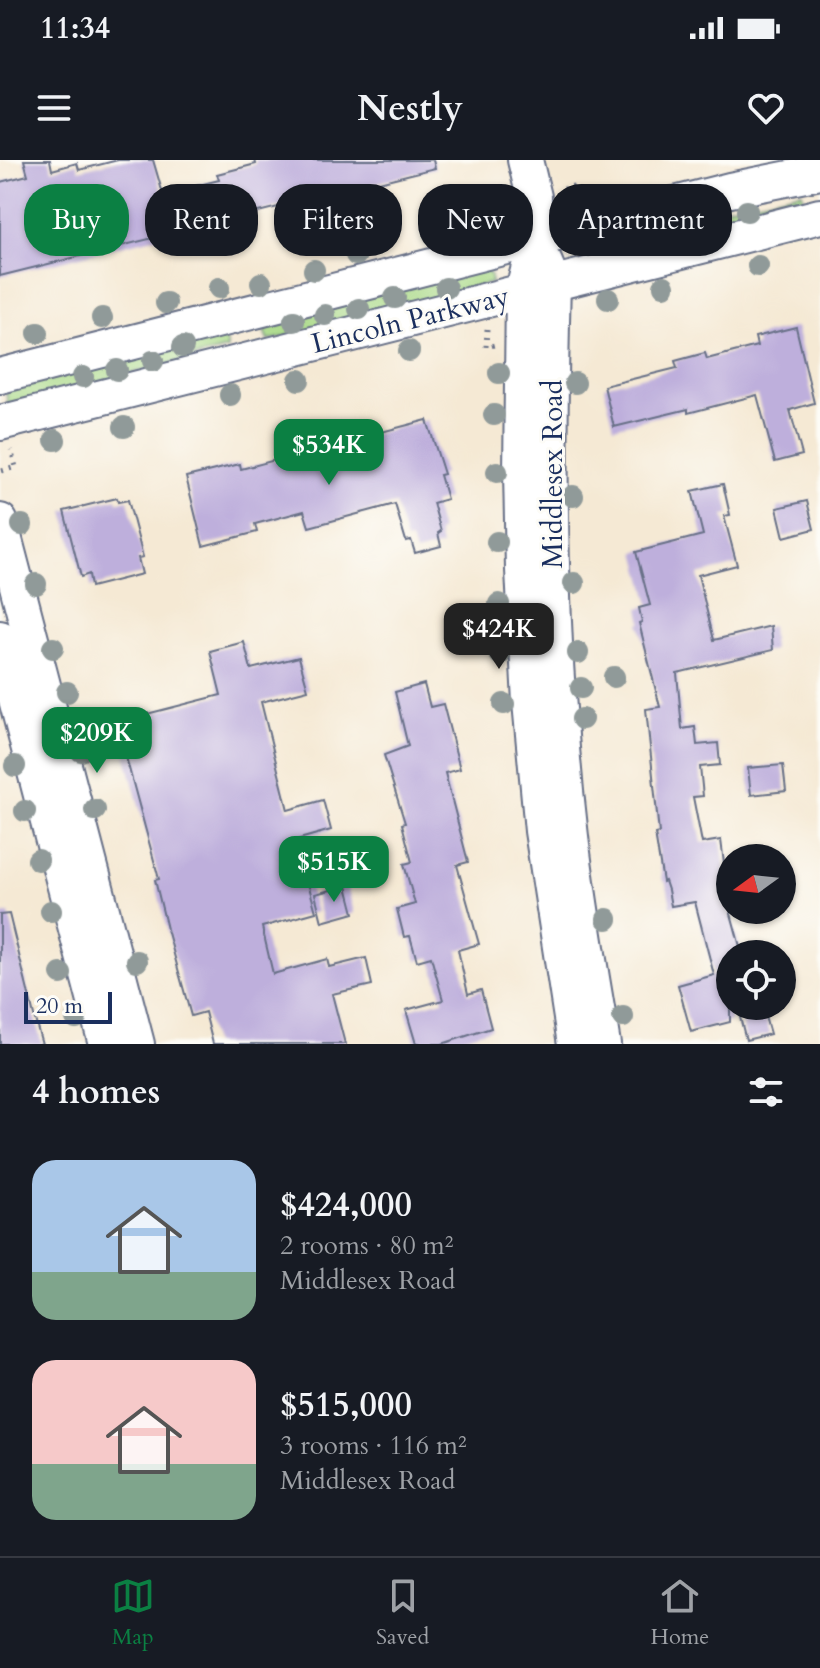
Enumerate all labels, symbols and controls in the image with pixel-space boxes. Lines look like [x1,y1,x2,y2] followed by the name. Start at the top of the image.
[40,8,110,49] text: 11:34
[357,84,463,133] text: Nestly
[32,86,76,130] icon: menu
[744,86,788,130] icon: heart
[24,184,129,256] chip: Buy
[145,184,258,256] chip: Rent
[274,184,402,256] chip: Filters
[418,184,533,256] chip: New
[549,184,732,256] chip: Apartment
[307,277,513,363] street label: Lincoln Parkway
[534,379,572,568] street label: Middlesex Road
[273,419,385,487] pin: $534K
[292,427,366,462] text: $534K
[443,603,555,671] pin: $424K
[462,611,536,646] text: $424K
[41,707,153,775] pin: $209K
[60,715,134,750] text: $209K
[278,836,390,904] pin: $515K
[297,844,371,879] text: $515K
[716,844,796,924] north arrow
[716,844,796,1020] map controls
[716,940,796,1020] button: locate
[24,988,112,1024] scale bar
[36,991,83,1021] text: 20 m
[32,1069,160,1115] text: 4 homes
[744,1070,788,1114] icon: filters
[280,1182,412,1228] text: $424,000
[96,1192,192,1288] icon: home
[280,1228,453,1263] text: 2 rooms · 80 m²
[280,1263,455,1298] text: Middlesex Road
[280,1382,412,1428] text: $515,000
[96,1392,192,1488] icon: home
[280,1428,467,1463] text: 3 rooms · 116 m²
[280,1463,455,1498] text: Middlesex Road
[111,1574,155,1652] tab: Map
[376,1574,429,1652] tab: Saved
[650,1574,709,1652] tab: Home

